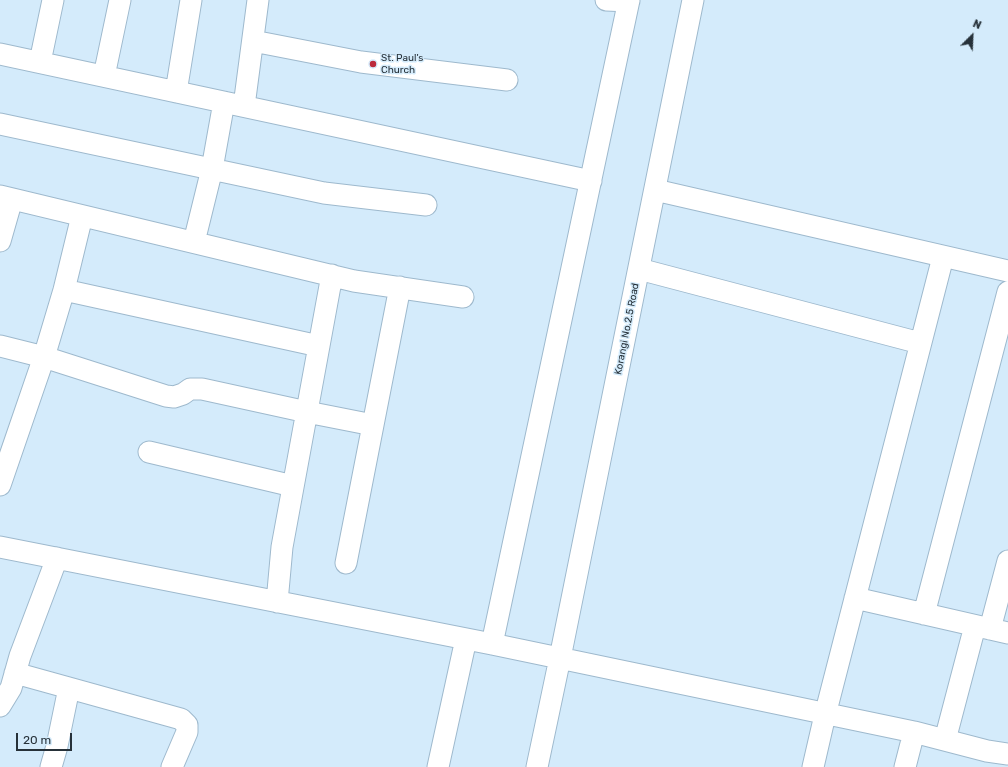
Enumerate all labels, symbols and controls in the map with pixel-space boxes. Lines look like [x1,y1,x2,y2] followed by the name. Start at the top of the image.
[952,16,992,56] north arrow
[971,17,983,32] text: N
[381,52,423,76] place label: St. Paul's Church
[368,59,378,69] marker: St. Paul's Church
[612,282,642,376] street label: Korangi No.2.5 Road
[18,725,74,751] scale bar
[23,733,51,747] text: 20 m

